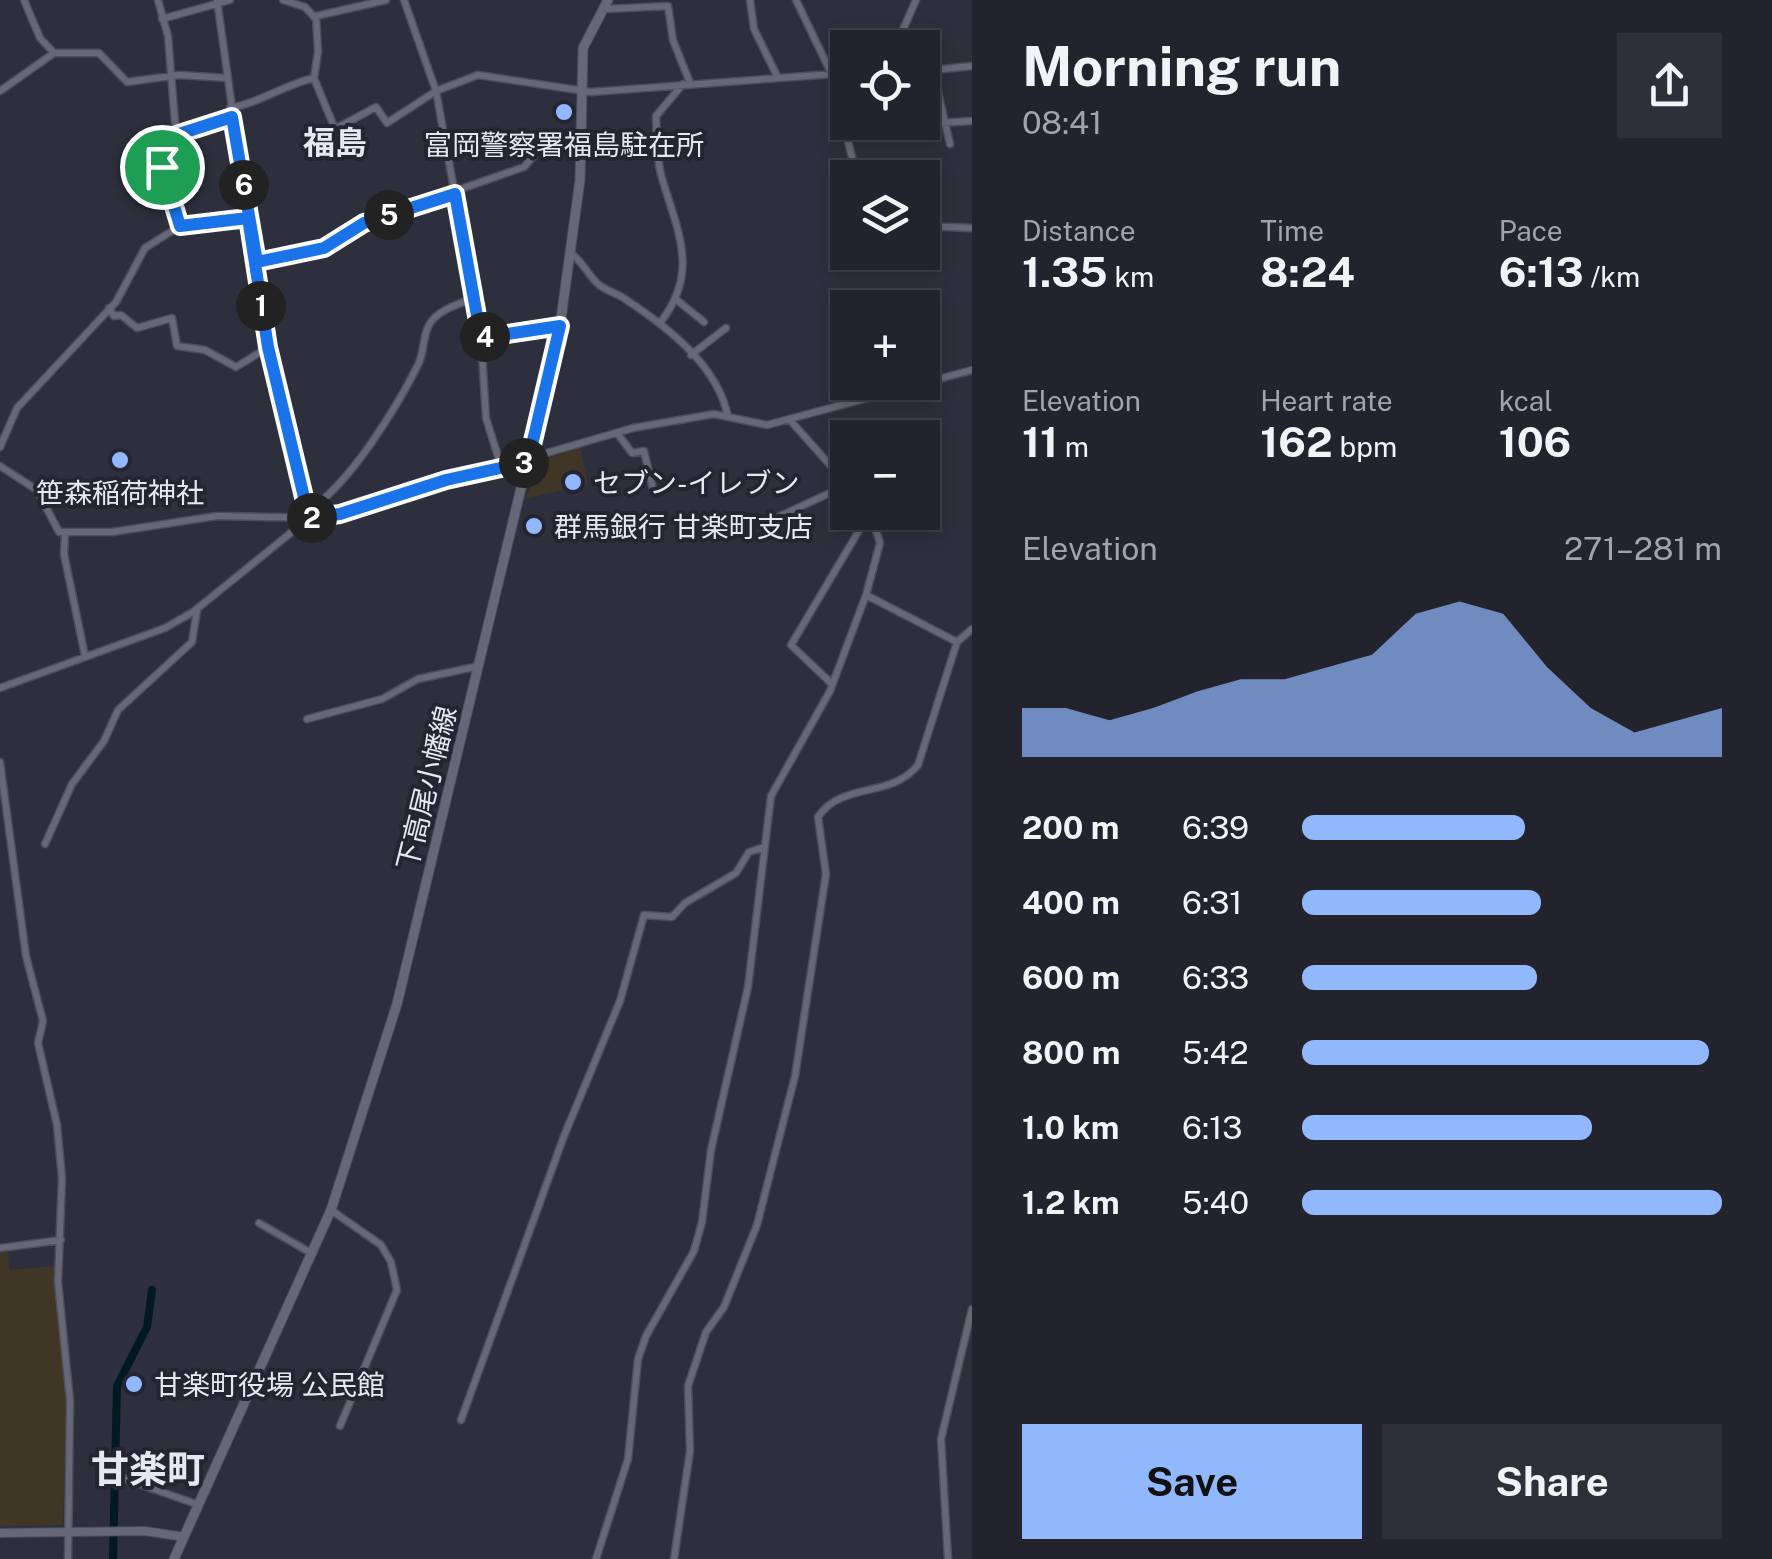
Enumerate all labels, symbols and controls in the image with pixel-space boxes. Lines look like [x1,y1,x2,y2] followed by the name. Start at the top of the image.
[830,30,940,530] map controls
[830,30,940,140] button: locate
[1617,33,1722,138] button: share
[1022,34,1341,98] text: Morning run
[553,101,575,123] marker: 富岡警察署福島駐在所
[1022,104,1102,141] text: 08:41
[303,124,367,161] district label: 福島
[120,125,205,210] pin
[424,128,704,161] place label: 富岡警察署福島駐在所
[135,140,190,195] icon: arrive
[219,160,269,210] pin: 6
[830,160,940,270] button: layers
[235,168,253,201] text: 6
[364,190,414,240] pin: 5
[380,198,398,231] text: 5
[1022,214,1136,247] text: Distance
[1260,214,1324,247] text: Time
[1499,214,1563,247] text: Pace
[1022,247,1108,296] text: 1.35
[1260,247,1355,296] text: 8:24
[1499,247,1584,296] text: 6:13
[1108,260,1154,293] text: km
[1584,260,1640,293] text: /km
[236,281,286,331] pin: 1
[255,289,267,322] text: 1
[830,290,940,400] button: +
[460,312,510,362] pin: 4
[476,320,494,353] text: 4
[1022,384,1141,417] text: Elevation
[1260,384,1393,417] text: Heart rate
[1499,384,1553,417] text: kcal
[1022,417,1058,466] text: 11
[1260,417,1333,466] text: 162
[1499,417,1571,466] text: 106
[830,420,940,530] button: −
[1058,430,1089,463] text: m
[1333,430,1397,463] text: bpm
[499,438,549,488] pin: 3
[515,446,533,479] text: 3
[109,449,131,471] marker: 笹森稲荷神社
[593,466,800,499] place label: セブン-イレブン
[562,471,584,493] marker: セブン-イレブン
[36,476,204,509] place label: 笹森稲荷神社
[287,493,337,543] pin: 2
[303,501,321,534] text: 2
[554,510,813,543] place label: 群馬銀行 甘楽町支店
[523,515,545,537] marker: 群馬銀行 甘楽町支店
[1022,530,1158,567] text: Elevation
[1564,530,1722,567] text: 271–281 m
[390,702,462,874] street label: 下高尾小幡線
[1022,809,1119,846] text: 200 m
[1182,809,1249,846] text: 6:39
[1022,884,1120,921] text: 400 m
[1182,884,1242,921] text: 6:31
[1022,959,1120,996] text: 600 m
[1182,959,1249,996] text: 6:33
[1022,1034,1120,1071] text: 800 m
[1182,1034,1249,1071] text: 5:42
[1022,1109,1119,1146] text: 1.0 km
[1182,1109,1242,1146] text: 6:13
[1022,1184,1120,1221] text: 1.2 km
[1182,1184,1249,1221] text: 5:40
[154,1368,385,1401] place label: 甘楽町役場 公民館
[123,1373,145,1395] marker: 甘楽町役場 公民館
[1022,1424,1362,1539] button: Save
[1382,1424,1722,1539] button: Share
[91,1447,205,1492] district label: 甘楽町

